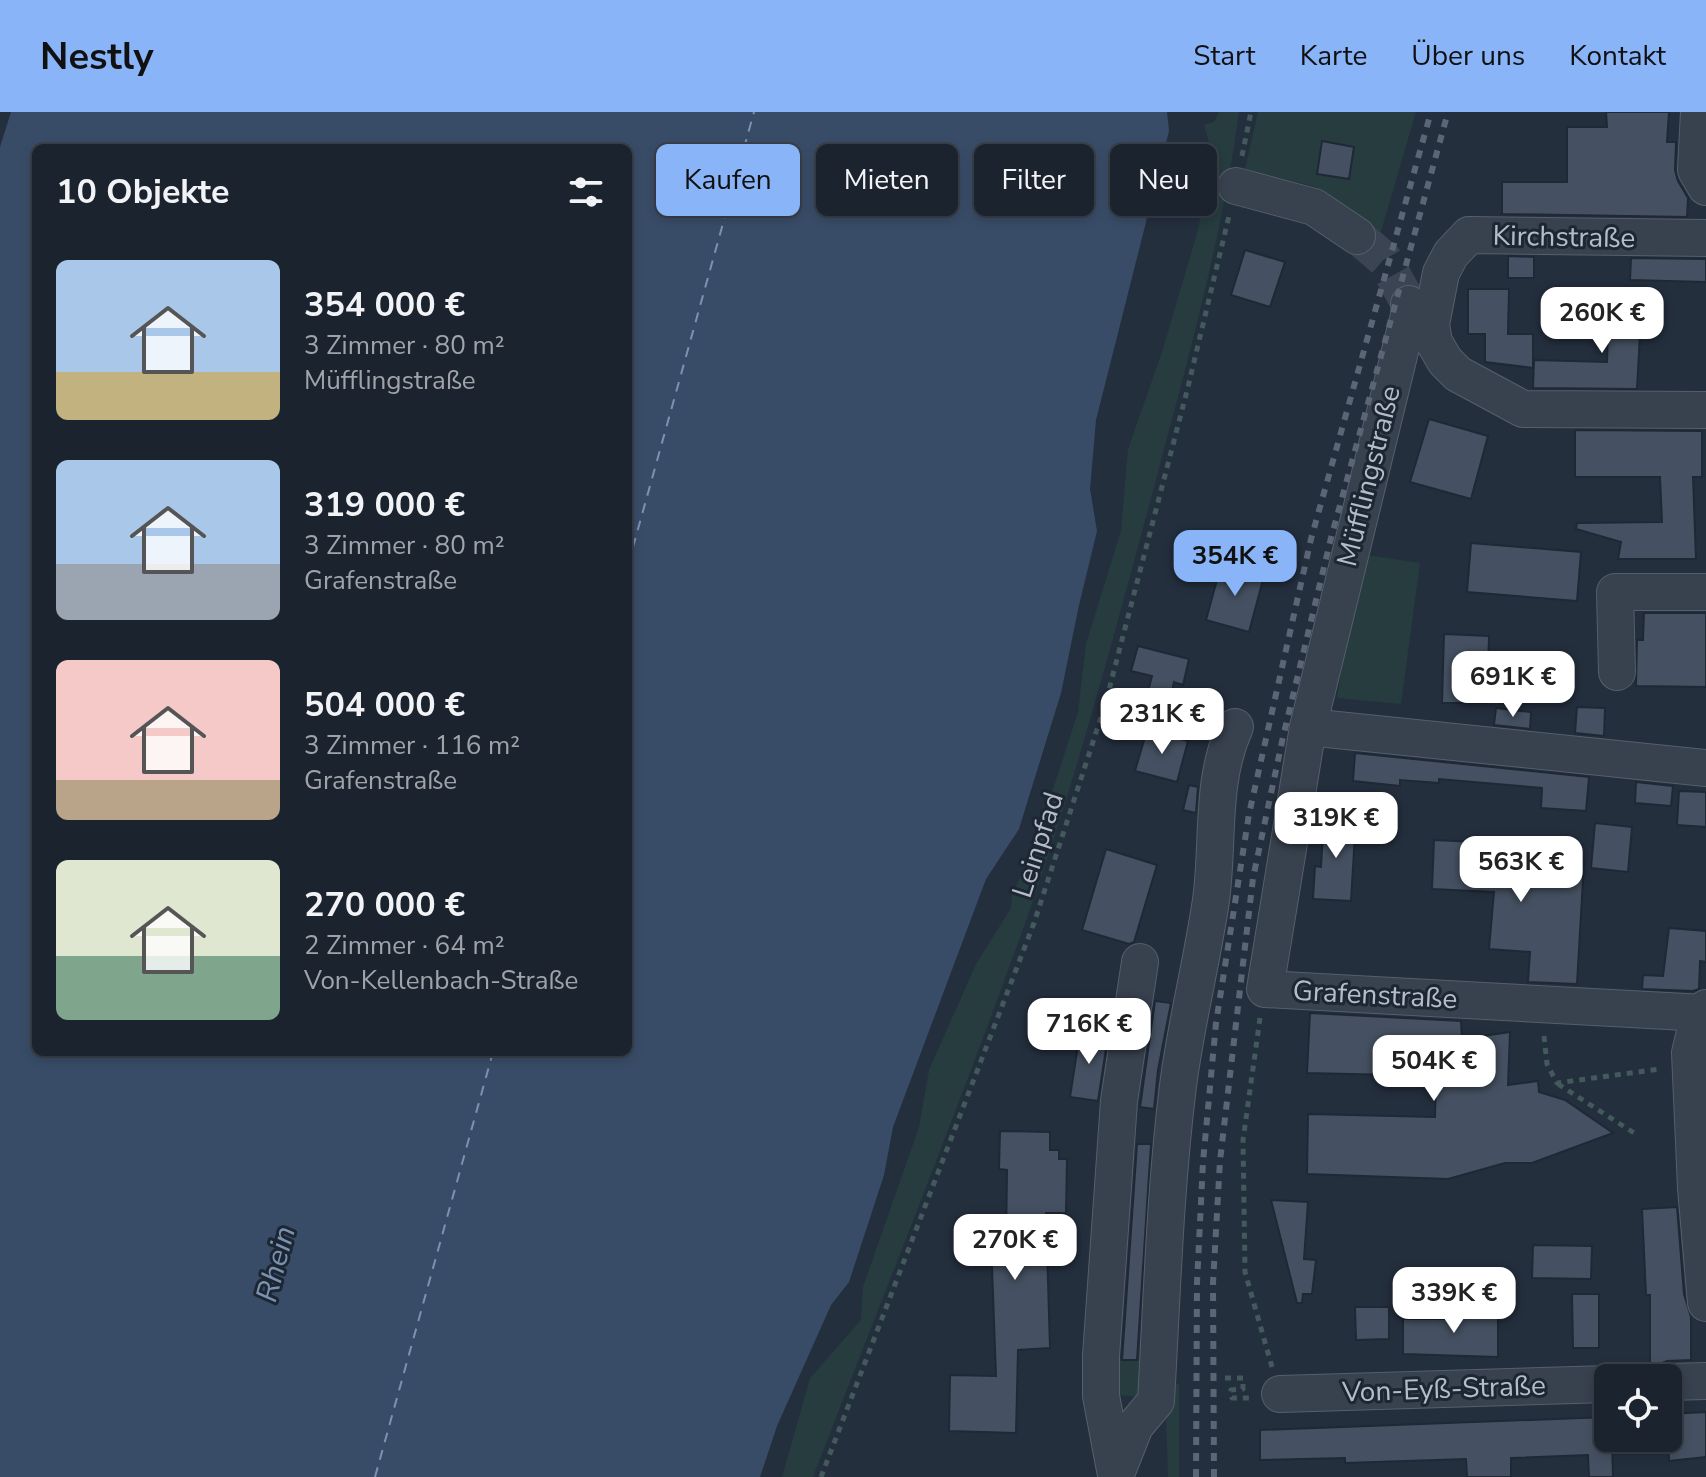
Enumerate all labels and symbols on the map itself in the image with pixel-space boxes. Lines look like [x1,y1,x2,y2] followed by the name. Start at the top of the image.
[1492,217,1636,257] street label: Kirchstraße
[1537,287,1667,355] pin: 260K €
[1328,382,1410,570] street label: Müfflingstraße
[1170,530,1300,598] pin: 354K €
[1448,651,1578,719] pin: 691K €
[1097,688,1227,756] pin: 231K €
[1003,787,1073,903] street label: Leinpfad
[1271,792,1401,860] pin: 319K €
[1456,836,1586,904] pin: 563K €
[1292,972,1458,1018] street label: Grafenstraße
[1024,998,1154,1066] pin: 716K €
[1369,1035,1499,1103] pin: 504K €
[950,1214,1080,1282] pin: 270K €
[246,1221,306,1307] water label: Rhein
[1389,1267,1519,1335] pin: 339K €
[1340,1366,1547,1412] street label: Von-Eyß-Straße

